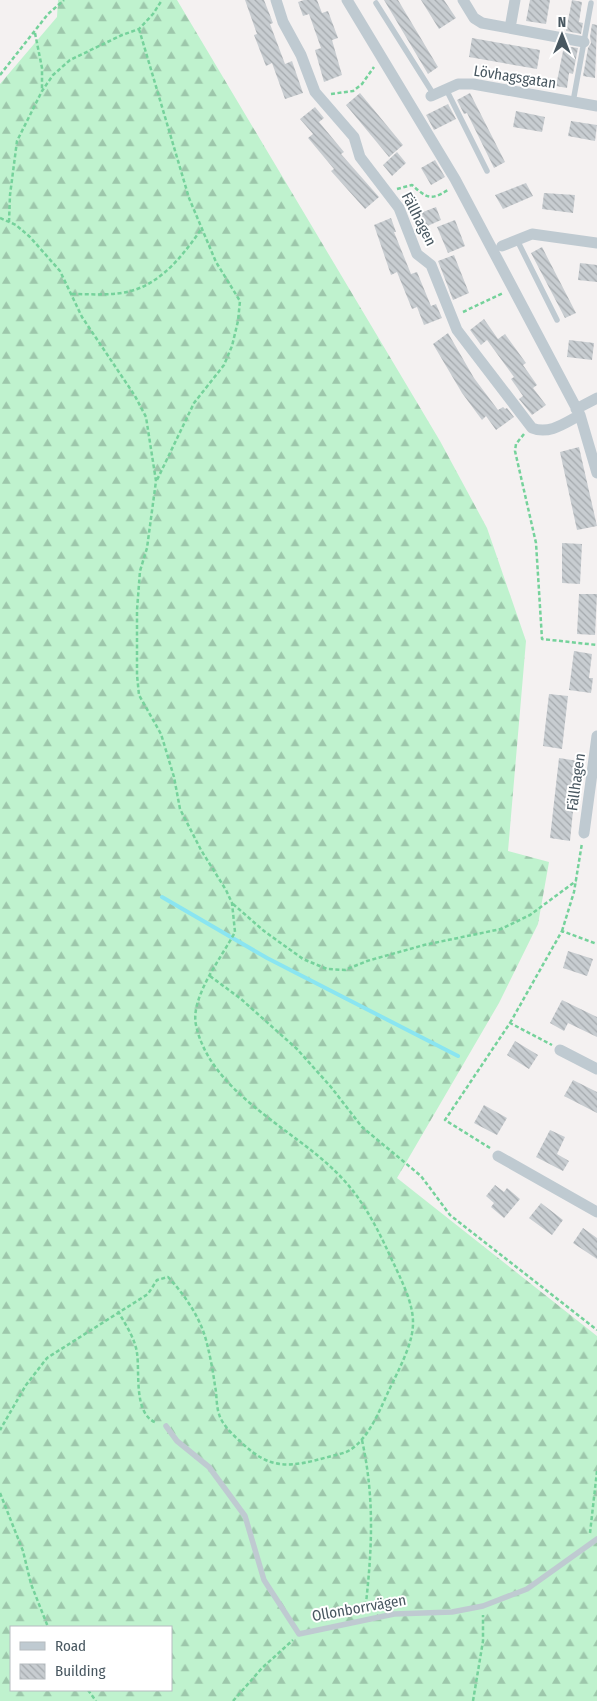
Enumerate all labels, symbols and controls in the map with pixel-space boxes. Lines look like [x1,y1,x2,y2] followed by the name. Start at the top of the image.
[537,10,587,60] north arrow
[558,14,566,31] text: N
[472,62,558,92] street label: Lövhagsgatan
[398,189,440,249] street label: Fällhagen
[563,752,589,812] street label: Fällhagen
[311,1591,407,1625] street label: Ollonborrvägen
[10,1626,172,1691] legend
[55,1637,86,1655] text: Road
[55,1662,106,1680] text: Building

